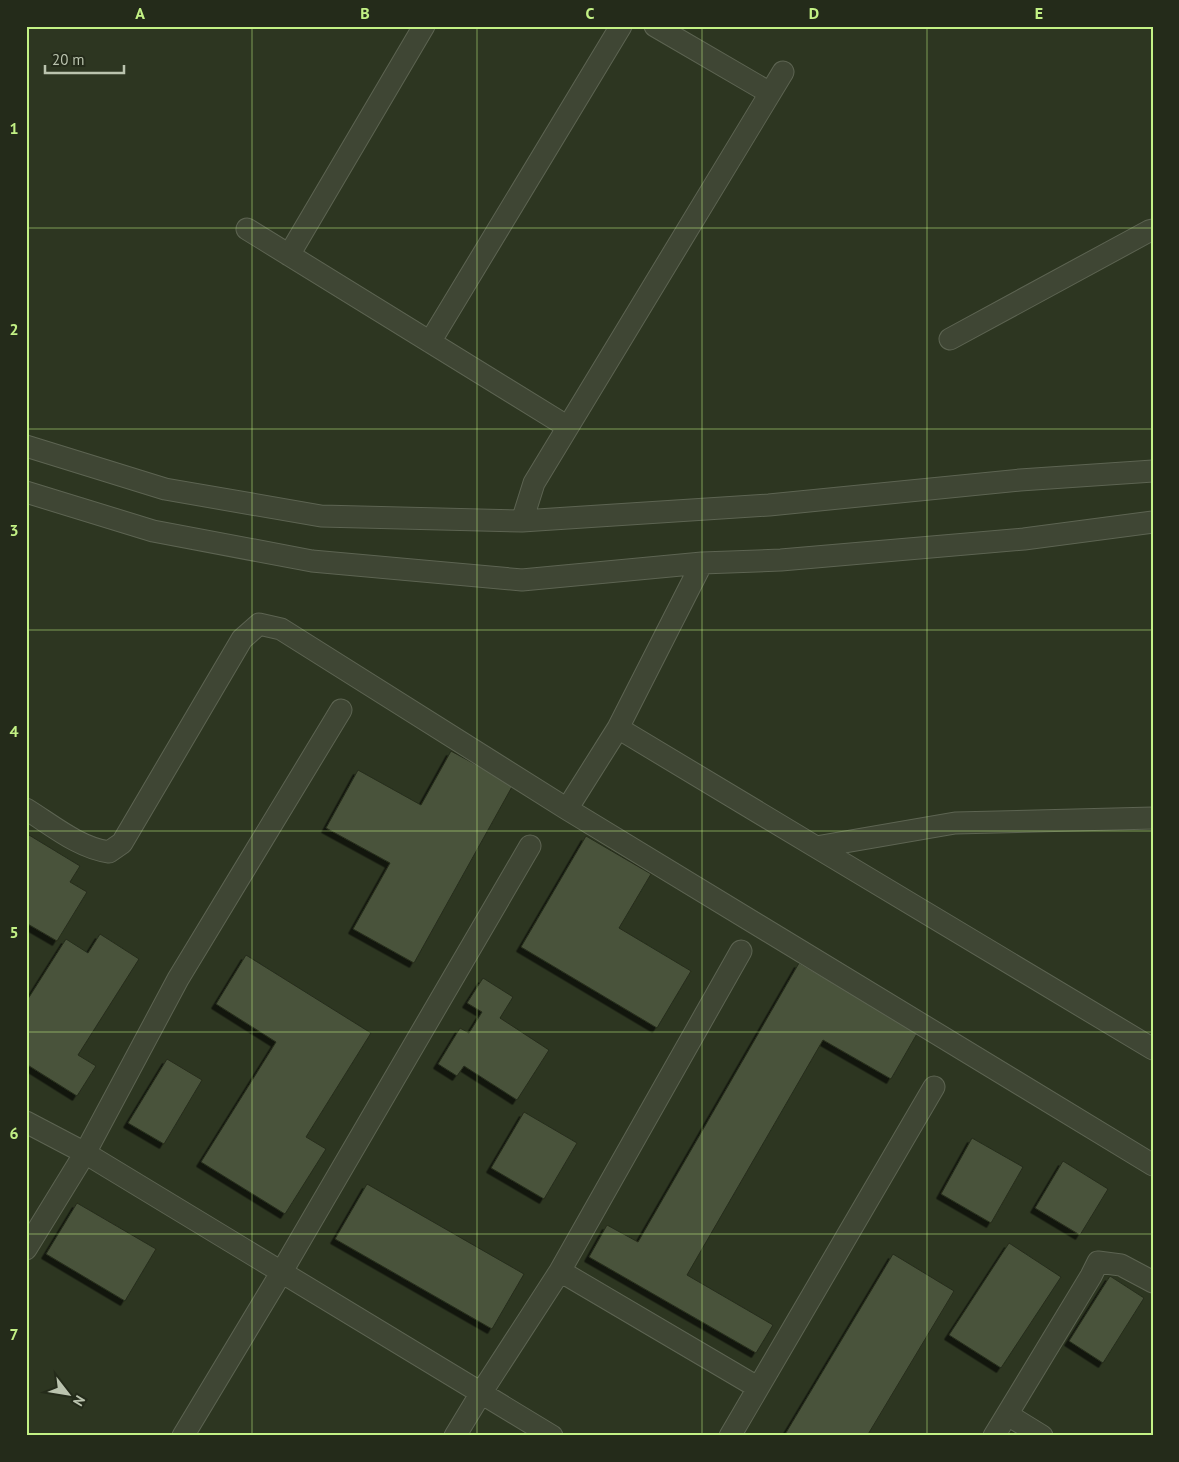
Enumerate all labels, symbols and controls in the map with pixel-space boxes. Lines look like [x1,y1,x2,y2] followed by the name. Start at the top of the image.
[135,3,145,23] text: A
[360,3,370,23] text: B
[586,3,595,23] text: C
[809,3,819,23] text: D
[1035,3,1043,23] text: E
[45,42,124,74] scale bar
[52,50,85,69] text: 20 m
[9,118,19,138] text: 1
[9,319,19,339] text: 2
[9,520,19,540] text: 3
[9,721,19,741] text: 4
[9,922,19,942] text: 5
[9,1123,19,1143] text: 6
[9,1324,19,1344] text: 7
[42,1370,92,1420] north arrow
[69,1392,89,1409] text: N

